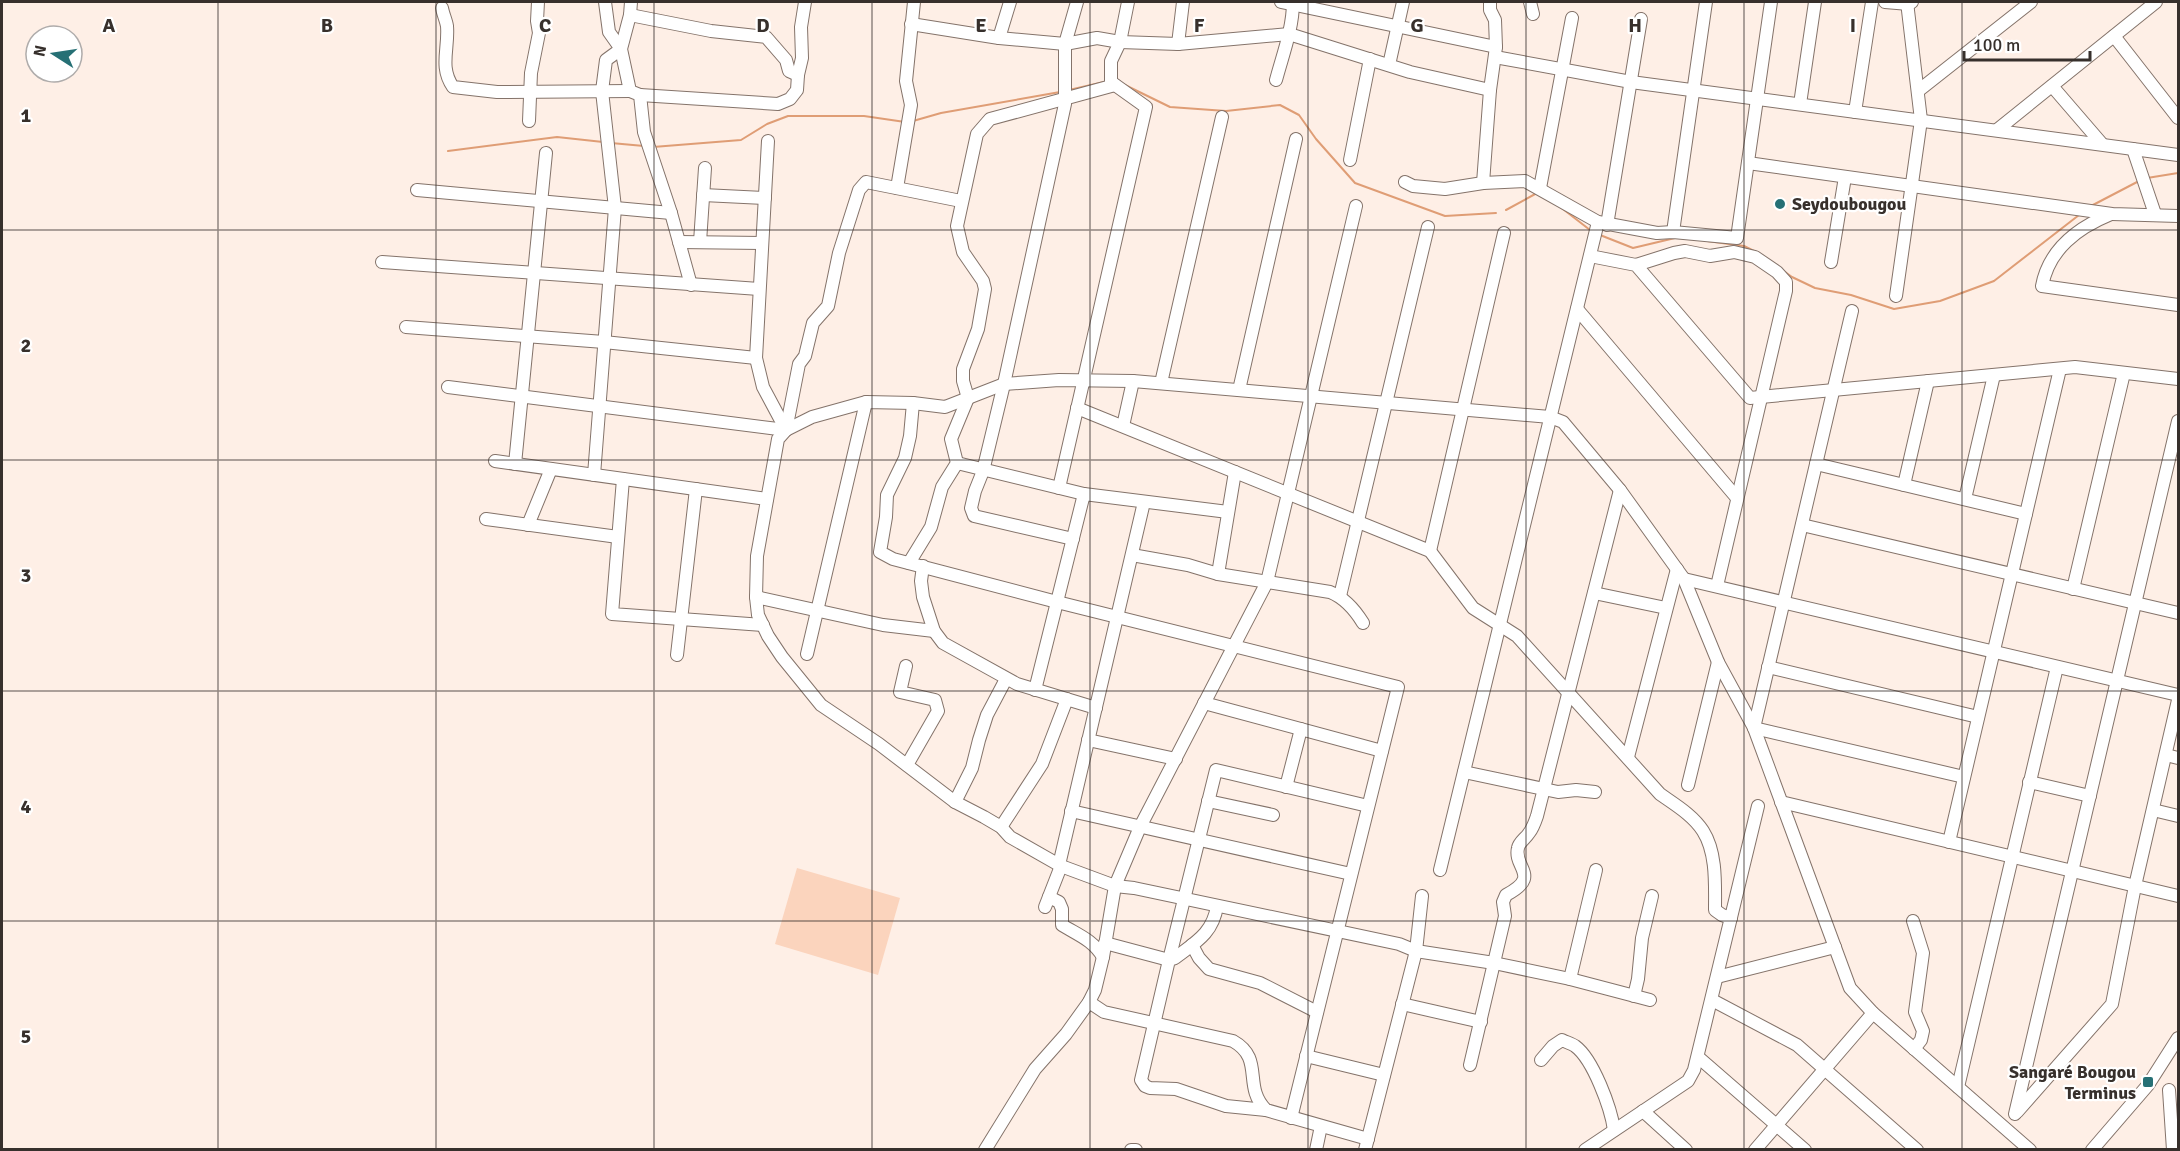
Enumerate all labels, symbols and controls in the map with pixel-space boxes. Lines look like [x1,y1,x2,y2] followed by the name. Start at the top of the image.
[103,13,116,38] text: A
[321,13,333,38] text: B
[539,13,551,38] text: C
[756,13,770,38] text: D
[975,13,987,38] text: E
[1194,13,1205,38] text: F
[1410,13,1424,38] text: G
[1628,13,1642,38] text: H
[1850,13,1856,38] text: I
[24,24,84,84] north arrow
[1964,24,2090,62] scale bar
[1973,34,2020,56] text: 100 m
[29,44,51,59] text: N
[21,103,32,128] text: 1
[1792,193,1906,215] place label: Seydoubougou
[1773,197,1787,211] marker: Seydoubougou
[21,333,31,358] text: 2
[21,563,31,588] text: 3
[21,794,32,819] text: 4
[21,1024,31,1049] text: 5
[2009,1061,2136,1104] place label: Sangaré Bougou Terminus
[2141,1075,2155,1089] marker: Sangaré Bougou Terminus

